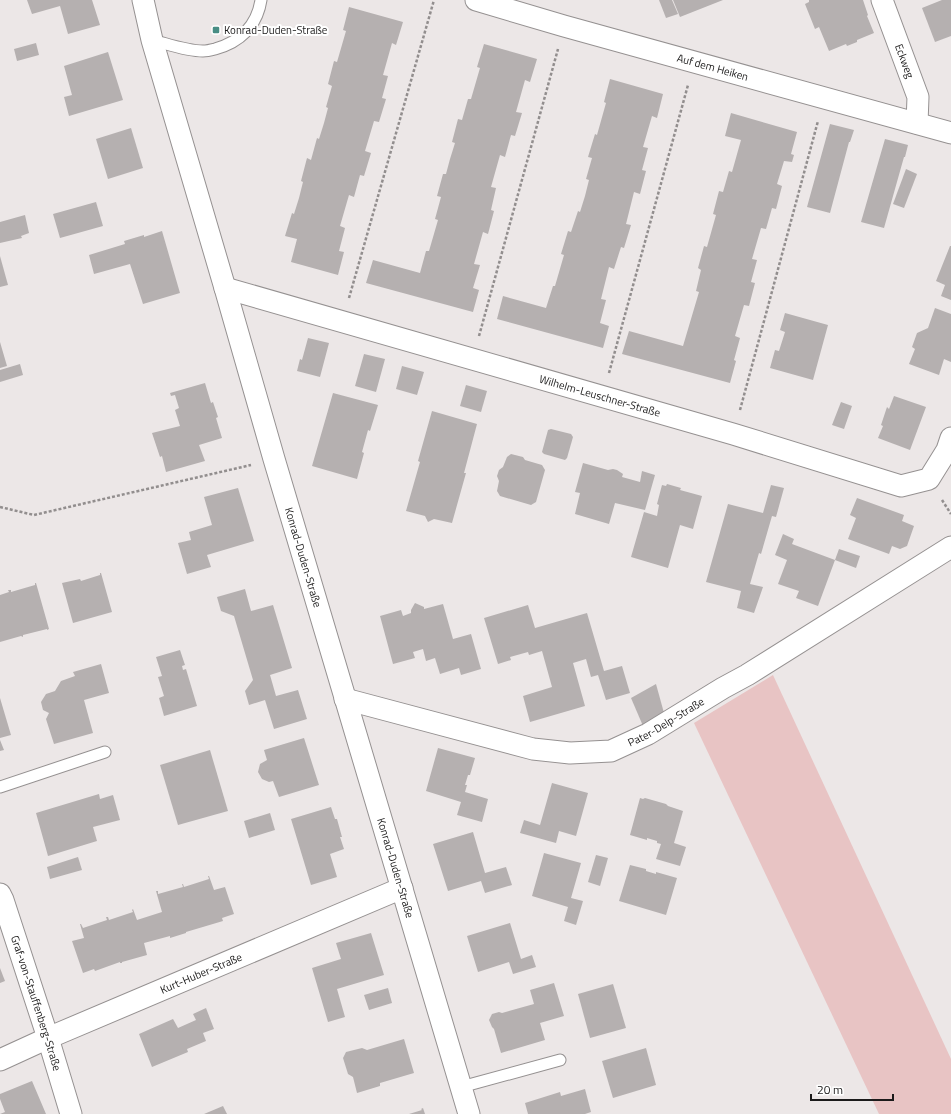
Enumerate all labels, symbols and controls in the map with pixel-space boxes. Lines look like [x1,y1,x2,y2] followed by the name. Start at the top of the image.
[224,22,328,38] place label: Konrad-Duden-Straße
[211,25,221,35] marker: Konrad-Duden-Straße
[891,41,918,81] street label: Eckweg
[675,50,750,85] street label: Auf dem Heiken
[537,371,663,421] street label: Wilhelm-Leuschner-Straße
[281,505,326,610] street label: Konrad-Duden-Straße
[625,693,708,750] street label: Pater-Delp-Straße
[373,816,418,920] street label: Konrad-Duden-Straße
[7,933,66,1073] street label: Graf-von-Stauffenberg-Straße
[158,949,245,998] street label: Kurt-Huber-Straße
[811,1076,893,1102] scale bar
[817,1080,843,1099] text: 20 m

